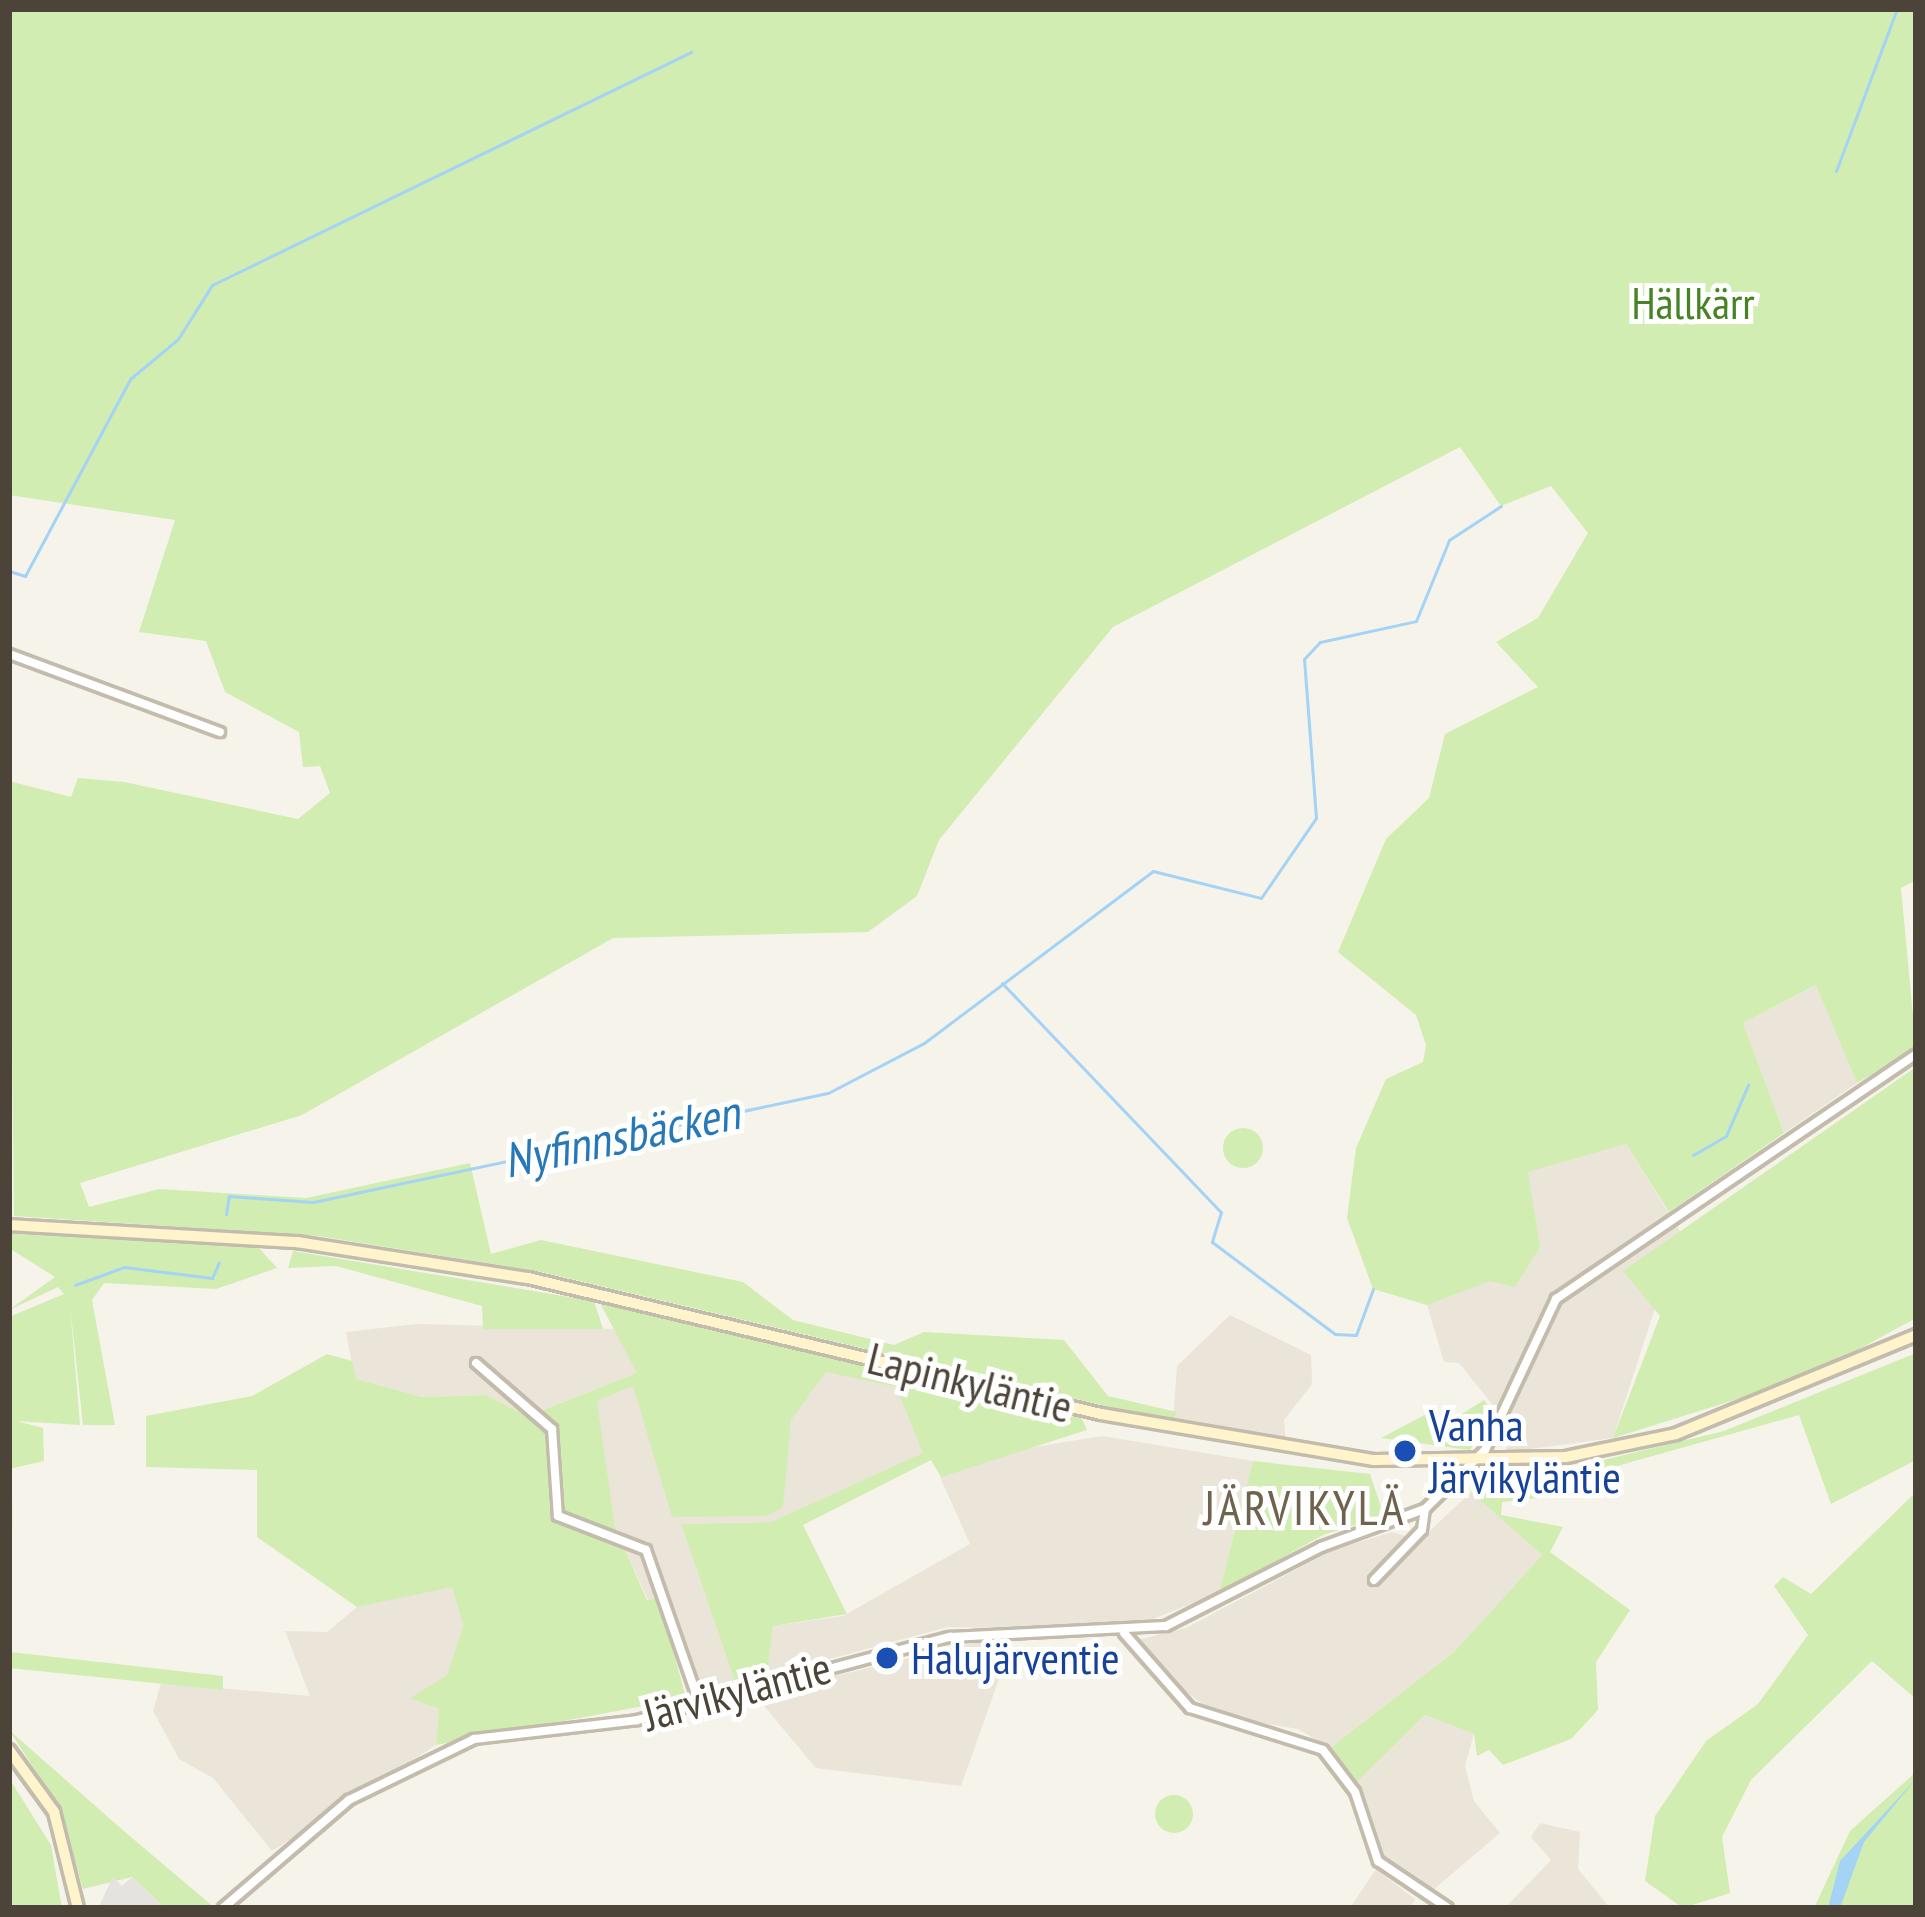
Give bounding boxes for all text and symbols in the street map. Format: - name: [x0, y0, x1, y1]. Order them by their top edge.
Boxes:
- park label: Hällkärr: [1631, 276, 1755, 330]
- water label: Nyfinnsbäcken: [498, 1083, 744, 1189]
- street label: Lapinkyläntie: [862, 1331, 1078, 1433]
- place label: Vanha Järvikyläntie: [1429, 1398, 1621, 1504]
- marker: Vanha Järvikyläntie: [1392, 1438, 1418, 1464]
- district label: JÄRVIKYLÄ: [1203, 1479, 1407, 1537]
- place label: Halujärventie: [911, 1631, 1120, 1685]
- street label: Järvikyläntie: [637, 1640, 837, 1742]
- marker: Halujärventie: [874, 1645, 900, 1671]

